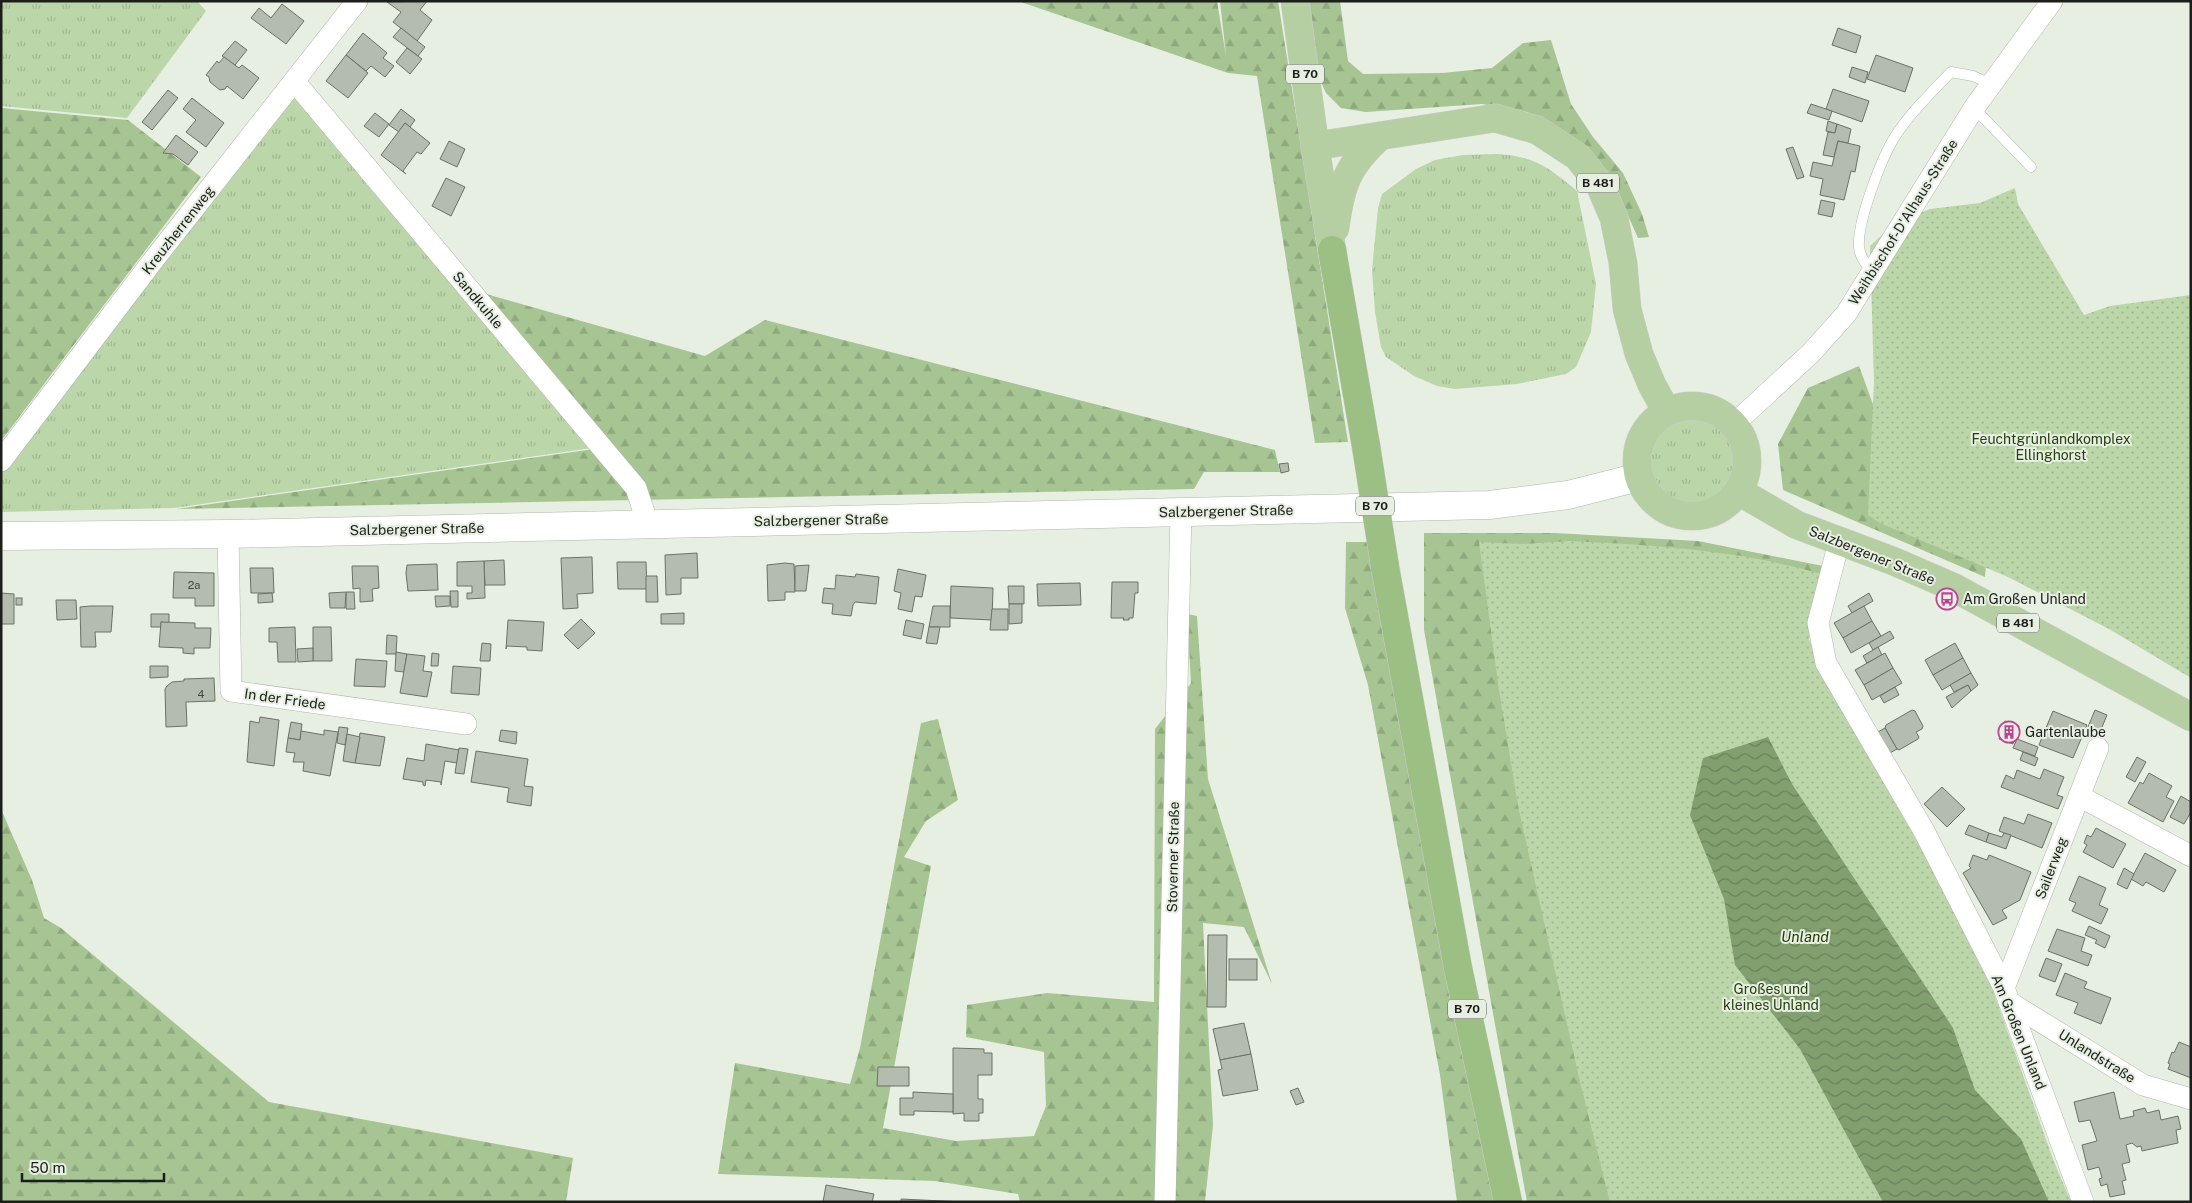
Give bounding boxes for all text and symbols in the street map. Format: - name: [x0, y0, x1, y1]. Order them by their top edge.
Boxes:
- road number: B 70: [1286, 64, 1324, 84]
- street label: Weihbischof-D'Alhaus-Straße: [1845, 136, 1961, 308]
- road number: B 481: [1577, 174, 1619, 192]
- street label: Kreuzherrenweg: [139, 182, 218, 277]
- street label: Sandkuhle: [450, 268, 506, 332]
- park label: Feuchtgrünlandkomplex Ellinghorst: [1971, 431, 2131, 463]
- road number: B 70: [1356, 496, 1394, 516]
- street label: Salzbergener Straße: [1159, 502, 1294, 520]
- street label: Salzbergener Straße: [754, 511, 889, 529]
- street label: Salzbergener Straße: [350, 520, 485, 538]
- street label: Salzbergener Straße: [1807, 522, 1937, 588]
- house number: 2a: [188, 579, 200, 591]
- bus stop icon: Am Großen Unland: [1935, 587, 1959, 611]
- place label: Am Großen Unland: [1963, 591, 2086, 607]
- road number: B 481: [1997, 614, 2039, 632]
- street label: In der Friede: [243, 685, 327, 713]
- house number: 4: [198, 688, 205, 700]
- building icon: Gartenlaube: [1997, 720, 2021, 744]
- place label: Gartenlaube: [2025, 724, 2106, 740]
- street label: Stoverner Straße: [1164, 801, 1182, 913]
- street label: Sailerweg: [2032, 834, 2070, 901]
- water label: Unland: [1781, 928, 1829, 945]
- street label: Am Großen Unland: [1989, 972, 2049, 1092]
- park label: Großes und kleines Unland: [1723, 981, 1819, 1013]
- road number: B 70: [1448, 1000, 1486, 1019]
- street label: Unlandstraße: [2056, 1026, 2139, 1086]
- scale bar: [22, 1150, 165, 1182]
- text: 50 m: [30, 1159, 65, 1176]

